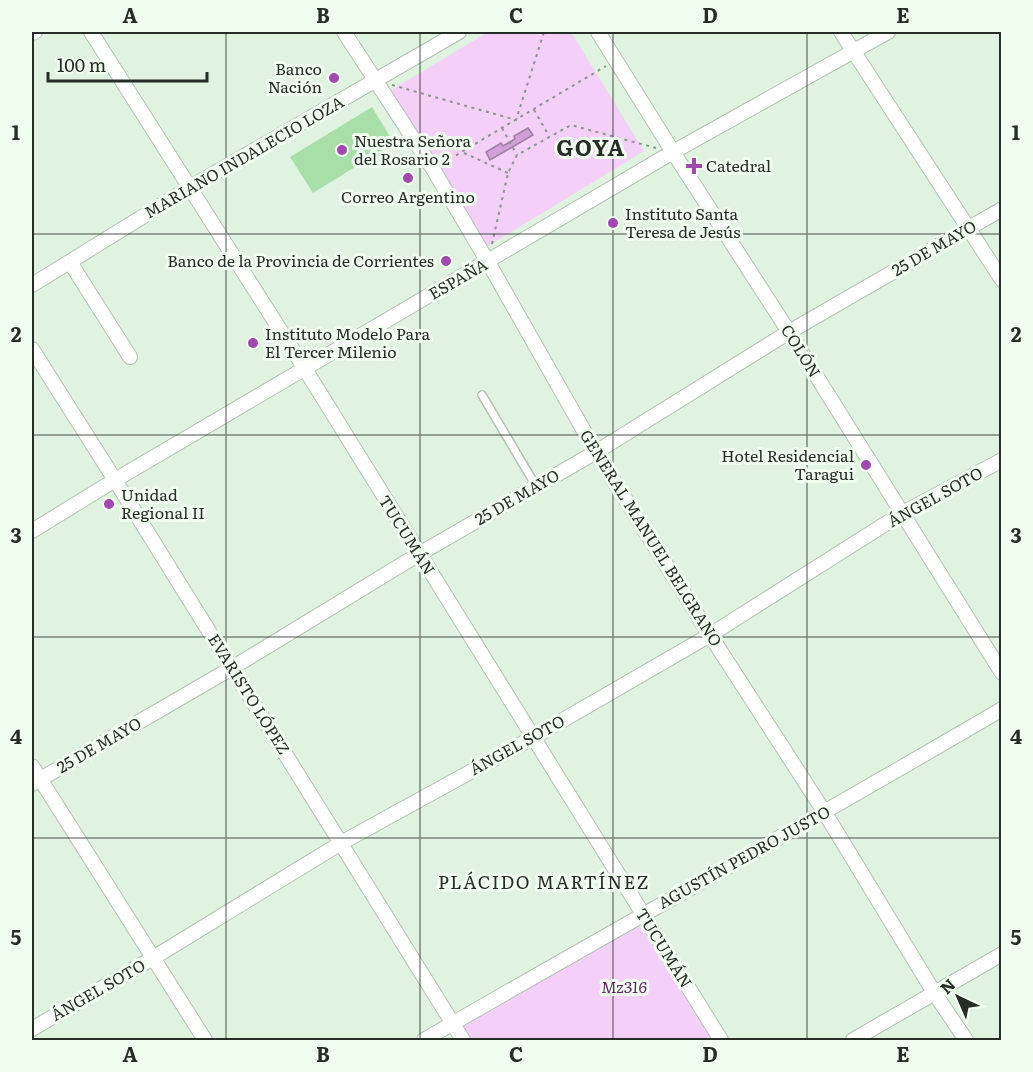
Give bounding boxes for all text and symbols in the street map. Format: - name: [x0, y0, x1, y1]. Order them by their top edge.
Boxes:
- text: A: [122, 0, 138, 29]
- text: B: [316, 0, 330, 29]
- text: C: [509, 0, 523, 29]
- text: D: [702, 0, 718, 29]
- text: E: [896, 0, 910, 29]
- scale bar: [48, 45, 207, 83]
- text: 100 m: [57, 51, 106, 78]
- place label: Banco Nación: [268, 56, 322, 98]
- marker: Banco Nación: [327, 71, 341, 85]
- street label: MARIANO INDALECIO LOZA: [139, 89, 348, 223]
- text: 1: [12, 116, 20, 146]
- text: 1: [1012, 116, 1020, 146]
- place label: Nuestra Señora del Rosario 2: [354, 128, 472, 170]
- district label: GOYA: [556, 130, 626, 163]
- marker: Nuestra Señora del Rosario 2: [335, 143, 349, 157]
- place label: Catedral: [706, 153, 771, 177]
- marker: Catedral: [687, 159, 701, 173]
- marker: Correo Argentino: [401, 171, 415, 185]
- place label: Correo Argentino: [341, 184, 475, 208]
- place label: Instituto Santa Teresa de Jesús: [625, 201, 740, 243]
- street label: 25 DE MAYO: [887, 213, 980, 281]
- marker: Instituto Santa Teresa de Jesús: [606, 216, 620, 230]
- place label: Banco de la Provincia de Corrientes: [167, 248, 434, 272]
- street label: ESPAÑA: [424, 251, 492, 305]
- marker: Banco de la Provincia de Corrientes: [439, 254, 453, 268]
- text: 2: [11, 318, 22, 348]
- text: 2: [1011, 318, 1022, 348]
- street label: COLÓN: [776, 319, 828, 382]
- place label: Instituto Modelo Para El Tercer Milenio: [265, 321, 431, 363]
- marker: Instituto Modelo Para El Tercer Milenio: [246, 336, 260, 350]
- street label: GENERAL MANUEL BELGRANO: [575, 424, 729, 651]
- place label: Hotel Residencial Taragui: [721, 443, 854, 485]
- marker: Hotel Residencial Taragui: [859, 458, 873, 472]
- street label: ÁNGEL SOTO: [883, 460, 987, 532]
- street label: 25 DE MAYO: [470, 462, 563, 530]
- place label: Unidad Regional II: [121, 482, 205, 524]
- street label: TUCUMÁN: [374, 490, 442, 579]
- marker: Unidad Regional II: [102, 497, 116, 511]
- text: 3: [10, 519, 22, 549]
- text: 3: [1010, 519, 1022, 549]
- street label: EVARISTO LÓPEZ: [203, 628, 297, 759]
- street label: ÁNGEL SOTO: [465, 708, 569, 780]
- street label: 25 DE MAYO: [52, 710, 145, 778]
- text: 4: [10, 720, 22, 750]
- text: 4: [1010, 720, 1022, 750]
- street label: AGUSTÍN PEDRO JUSTO: [653, 799, 834, 914]
- district label: PLÁCIDO MARTÍNEZ: [438, 868, 650, 895]
- street label: TUCUMÁN: [631, 903, 699, 992]
- text: 5: [11, 921, 22, 951]
- text: 5: [1011, 921, 1022, 951]
- street label: ÁNGEL SOTO: [46, 952, 149, 1026]
- north arrow: [928, 967, 988, 1027]
- text: N: [934, 972, 960, 999]
- park label: Mz316: [601, 974, 647, 998]
- text: A: [122, 1038, 138, 1068]
- text: B: [316, 1038, 330, 1068]
- text: C: [509, 1038, 523, 1068]
- text: D: [702, 1038, 718, 1068]
- text: E: [896, 1038, 910, 1068]

